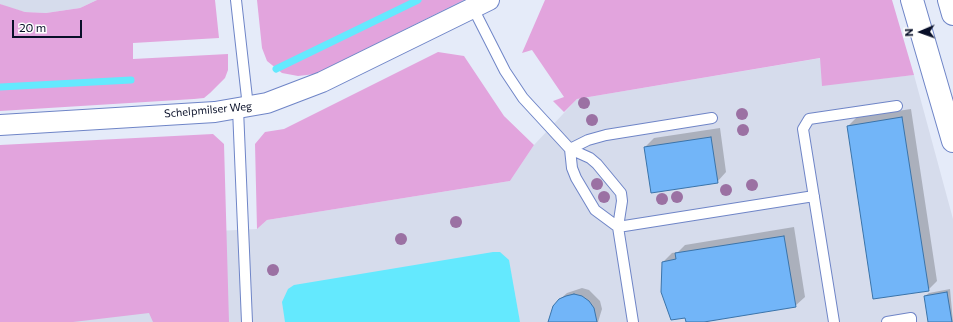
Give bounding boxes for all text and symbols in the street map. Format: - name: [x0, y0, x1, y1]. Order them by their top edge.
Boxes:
- scale bar: [14, 12, 84, 38]
- north arrow: [901, 12, 941, 52]
- text: 20 m: [19, 20, 46, 34]
- text: N: [902, 28, 915, 37]
- street label: Schelpmilser Weg: [164, 100, 252, 120]

